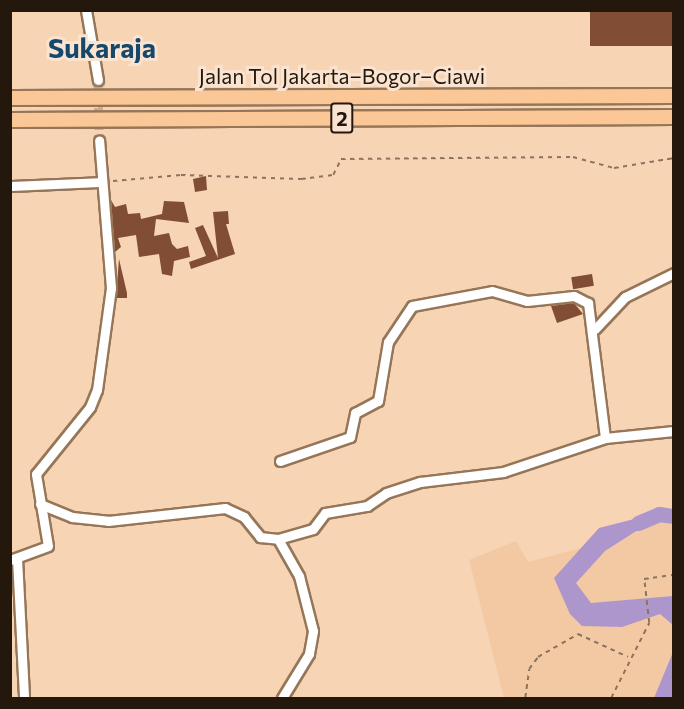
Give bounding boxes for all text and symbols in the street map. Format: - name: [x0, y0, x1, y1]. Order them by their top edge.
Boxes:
- district label: Sukaraja: [48, 32, 156, 64]
- street label: Jalan Tol Jakarta–Bogor–Ciawi: [199, 63, 485, 89]
- road number: 2: [330, 101, 354, 135]

